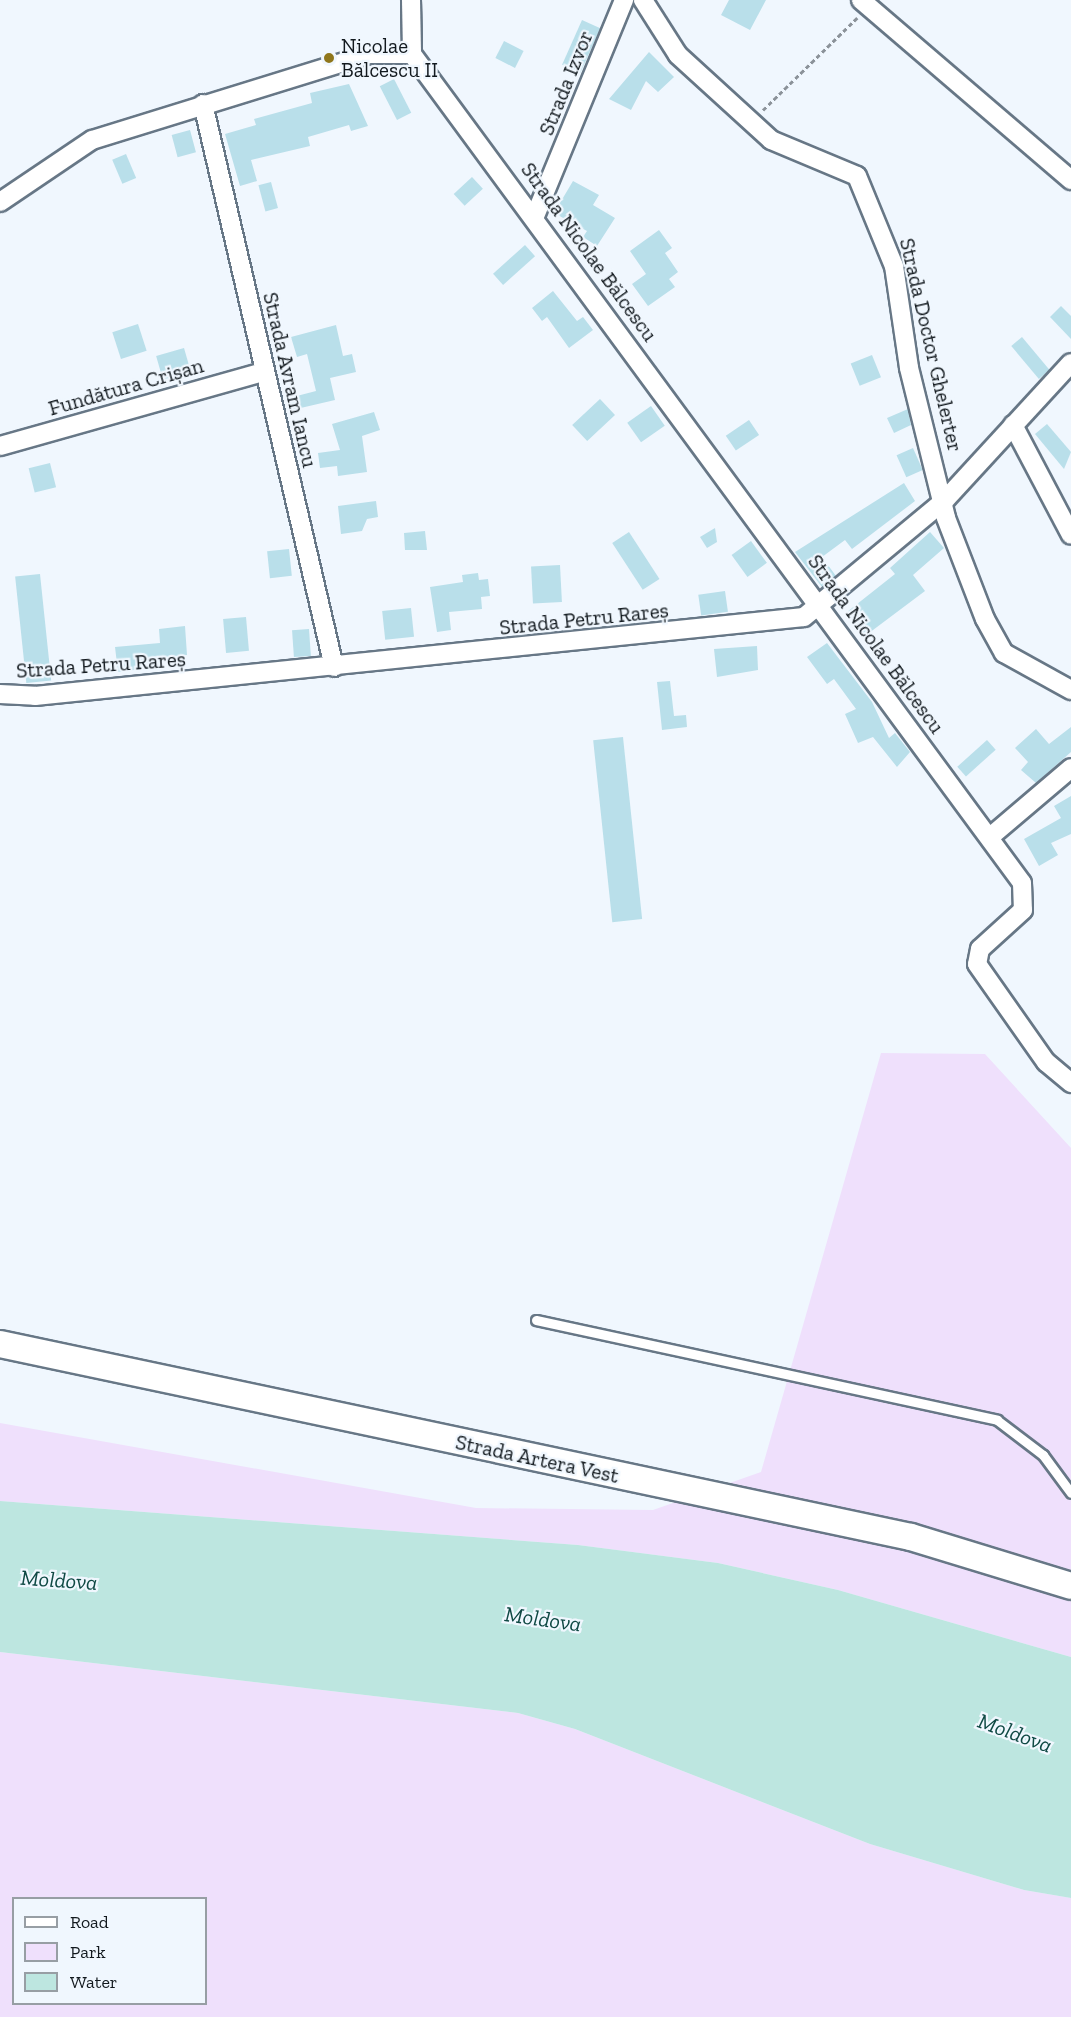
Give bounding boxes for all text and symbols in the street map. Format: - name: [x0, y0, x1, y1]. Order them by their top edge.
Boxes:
- street label: Strada Izvor: [534, 27, 598, 139]
- place label: Nicolae Bălcescu II: [341, 33, 438, 83]
- marker: Nicolae Bălcescu II: [322, 51, 336, 65]
- street label: Strada Nicolae Bălcescu: [516, 158, 662, 346]
- street label: Strada Doctor Ghelerter: [894, 236, 968, 454]
- street label: Strada Avram Iancu: [258, 290, 322, 470]
- street label: Fundătura Crișan: [46, 353, 206, 421]
- street label: Strada Nicolae Bălcescu: [803, 550, 949, 738]
- street label: Strada Petru Rareș: [498, 598, 670, 640]
- street label: Strada Petru Rareș: [15, 647, 187, 683]
- street label: Strada Artera Vest: [453, 1429, 621, 1489]
- water label: Moldova: [20, 1564, 98, 1596]
- water label: Moldova: [503, 1601, 583, 1637]
- water label: Moldova: [974, 1707, 1056, 1759]
- legend: [12, 1897, 207, 2005]
- text: Road: [70, 1911, 109, 1933]
- text: Park: [70, 1941, 106, 1963]
- text: Water: [70, 1971, 117, 1993]

